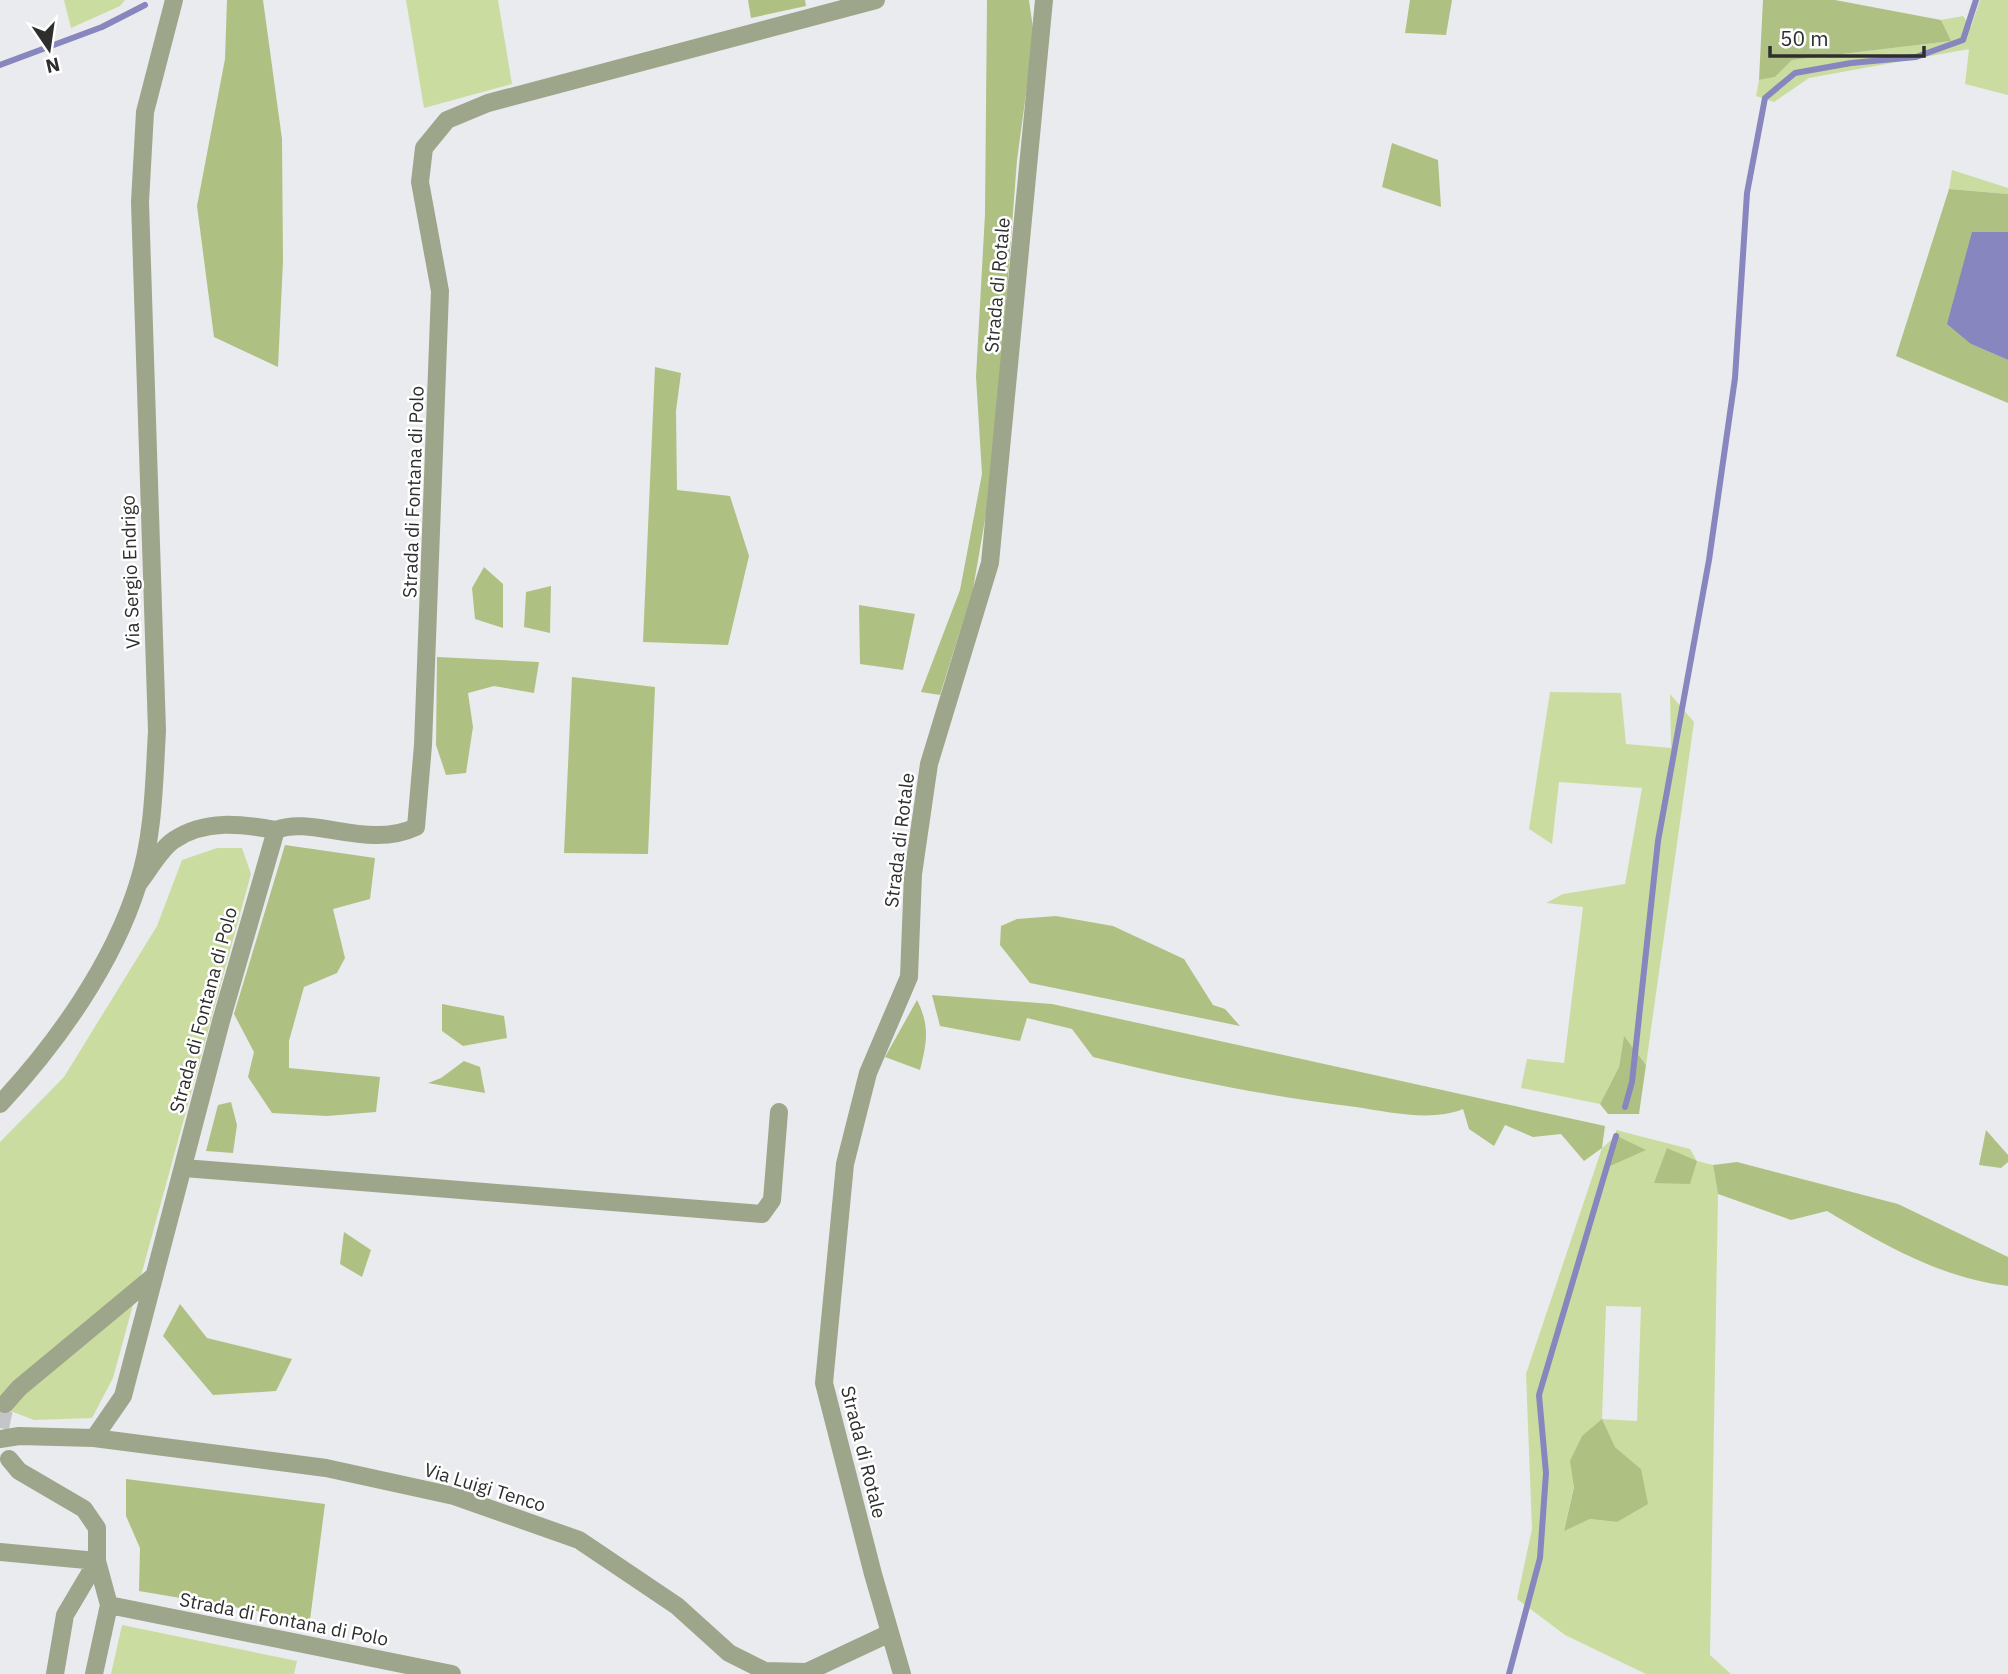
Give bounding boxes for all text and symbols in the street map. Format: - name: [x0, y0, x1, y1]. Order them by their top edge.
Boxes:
- north arrow: [14, 14, 84, 84]
- scale bar: [1770, 14, 1924, 58]
- text: 50 m: [1780, 24, 1829, 52]
- text: N: [43, 52, 62, 79]
- street label: Strada di Rotale: [979, 216, 1015, 354]
- street label: Strada di Fontana di Polo: [397, 385, 429, 599]
- street label: Via Sergio Endrigo: [115, 495, 145, 649]
- street label: Strada di Rotale: [879, 771, 919, 909]
- street label: Strada di Fontana di Polo: [164, 904, 242, 1116]
- street label: Strada di Rotale: [836, 1383, 892, 1521]
- street label: Via Luigi Tenco: [421, 1457, 549, 1517]
- street label: Strada di Fontana di Polo: [178, 1587, 390, 1651]

